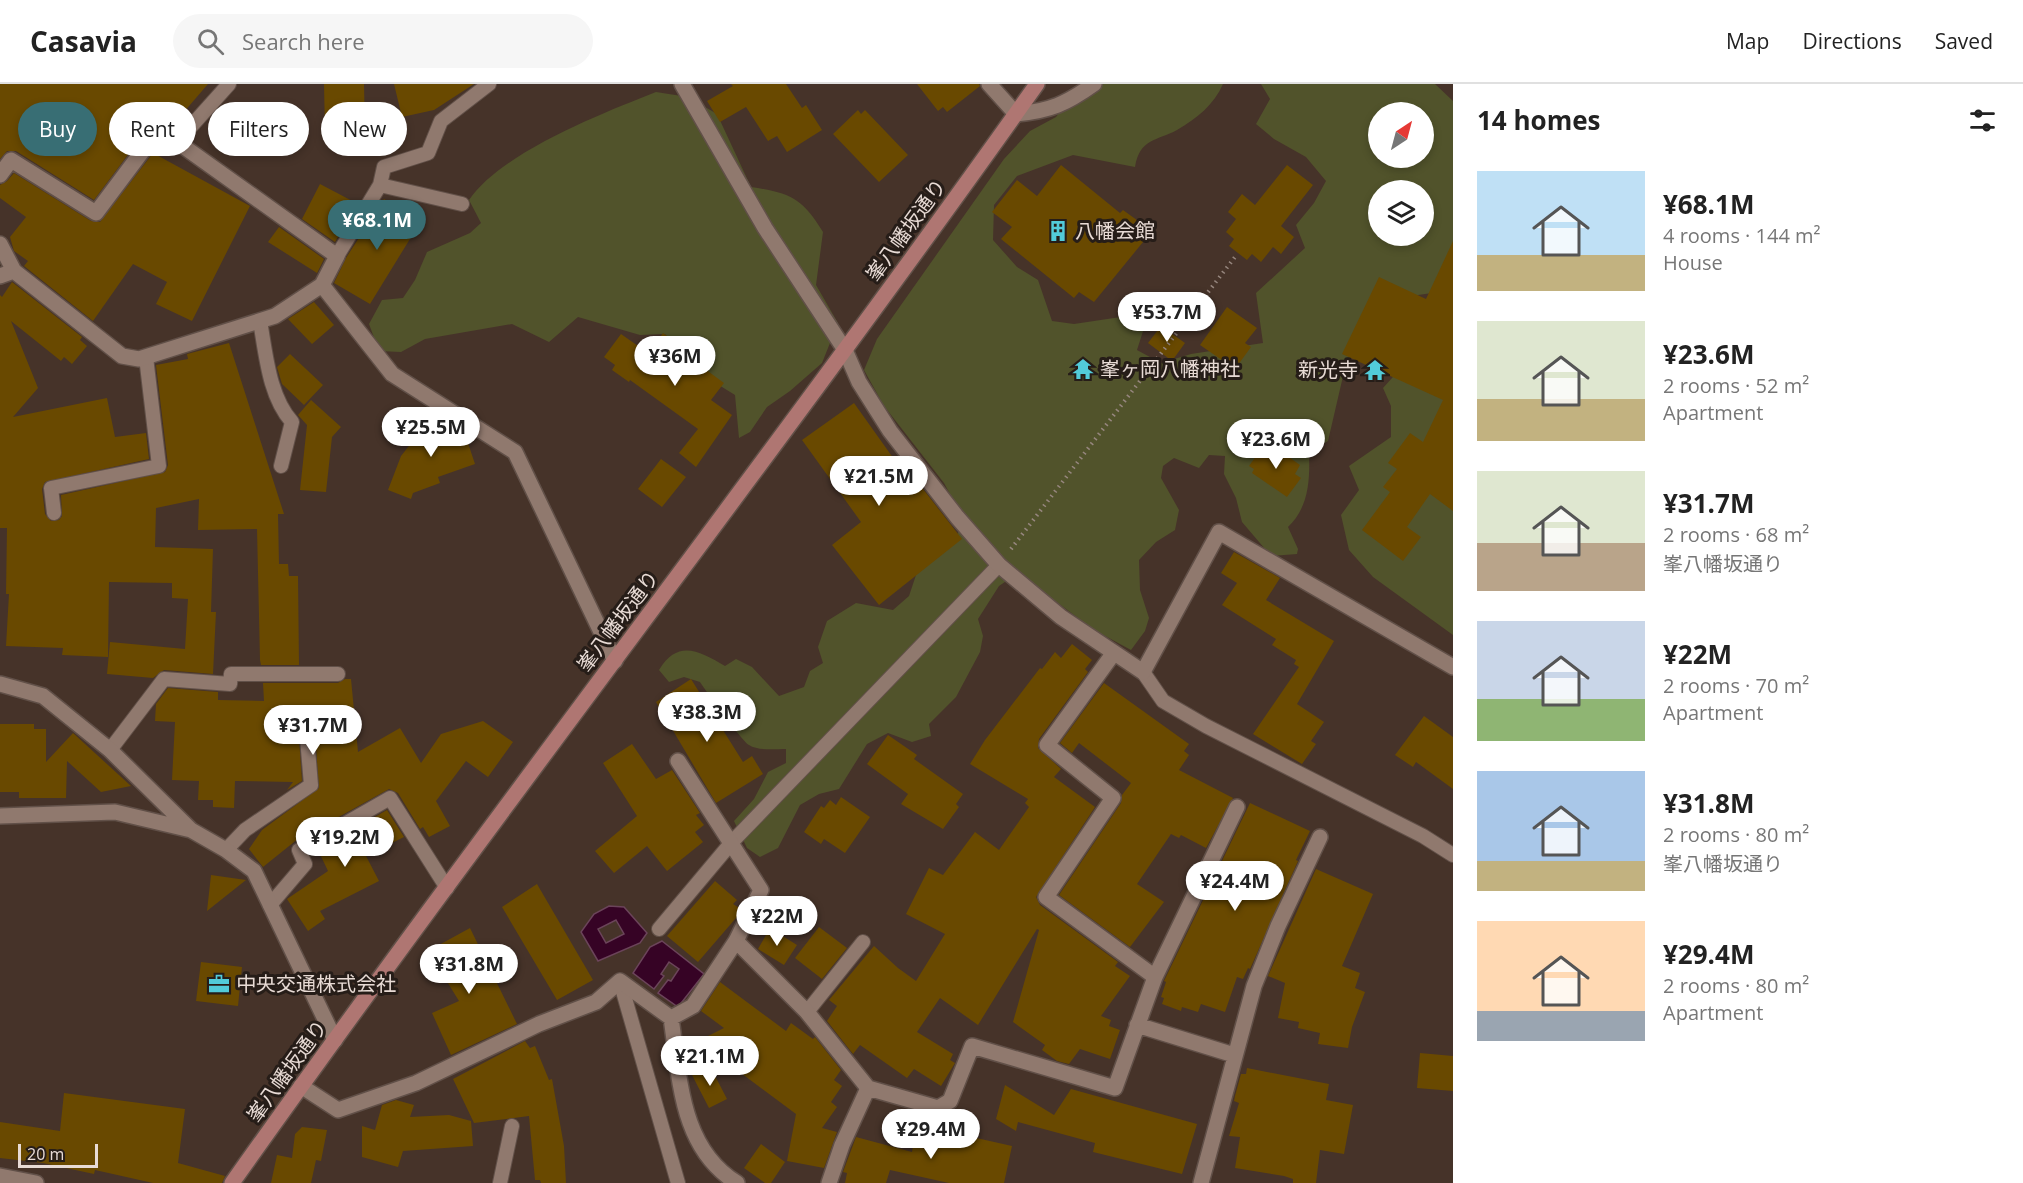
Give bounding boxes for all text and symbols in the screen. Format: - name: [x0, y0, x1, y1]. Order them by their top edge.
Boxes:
- search box: [173, 14, 593, 68]
- text: Casavia: [30, 22, 137, 60]
- icon: search: [194, 25, 227, 58]
- text: Search here: [242, 26, 365, 56]
- text: Map: [1726, 27, 1769, 55]
- text: Directions: [1802, 27, 1902, 55]
- text: Saved: [1935, 27, 1993, 55]
- chip: Buy: [18, 102, 97, 156]
- chip: Rent: [109, 102, 196, 156]
- chip: Filters: [208, 102, 309, 156]
- chip: New: [321, 102, 407, 156]
- north arrow: [1368, 102, 1434, 168]
- map controls: [1368, 102, 1434, 246]
- text: 14 homes: [1477, 102, 1601, 138]
- icon: filters: [1966, 104, 1999, 137]
- street label: 峯八幡坂通り: [859, 173, 952, 286]
- button: layers: [1368, 180, 1434, 246]
- text: ¥68.1M: [1663, 186, 1754, 222]
- icon: home: [1525, 195, 1597, 267]
- pin: ¥68.1M: [328, 200, 426, 251]
- text: ¥68.1M: [342, 206, 412, 233]
- place label: 八幡会館: [1075, 217, 1155, 244]
- building icon: 八幡会館: [1046, 219, 1070, 243]
- text: 4 rooms · 144 m²: [1663, 222, 1821, 249]
- text: House: [1663, 249, 1723, 276]
- pin: ¥53.7M: [1118, 292, 1216, 343]
- text: ¥53.7M: [1132, 298, 1202, 325]
- pin: ¥36M: [639, 336, 711, 387]
- text: ¥23.6M: [1663, 336, 1754, 372]
- text: ¥36M: [648, 342, 702, 369]
- icon: home: [1525, 345, 1597, 417]
- place label: 峯ヶ岡八幡神社: [1100, 355, 1240, 382]
- place label: 新光寺: [1298, 356, 1358, 383]
- temple icon: 峯ヶ岡八幡神社: [1071, 357, 1095, 381]
- temple icon: 新光寺: [1363, 358, 1387, 382]
- text: 2 rooms · 52 m²: [1663, 372, 1809, 399]
- text: Apartment: [1663, 399, 1763, 426]
- pin: ¥25.5M: [382, 407, 480, 458]
- text: ¥25.5M: [396, 413, 466, 440]
- pin: ¥23.6M: [1227, 419, 1325, 470]
- text: ¥23.6M: [1241, 425, 1311, 452]
- pin: ¥21.5M: [830, 456, 928, 507]
- text: ¥21.5M: [844, 462, 914, 489]
- text: ¥31.7M: [1663, 485, 1754, 521]
- icon: home: [1525, 495, 1597, 567]
- text: 2 rooms · 68 m²: [1663, 521, 1809, 548]
- text: 峯八幡坂通り: [1663, 550, 1783, 577]
- street label: 峯八幡坂通り: [571, 565, 664, 677]
- text: ¥22M: [1663, 636, 1732, 672]
- icon: home: [1525, 645, 1597, 717]
- text: 2 rooms · 70 m²: [1663, 672, 1809, 699]
- pin: ¥38.3M: [658, 692, 756, 743]
- text: ¥38.3M: [672, 698, 742, 725]
- text: Apartment: [1663, 699, 1763, 726]
- pin: ¥31.7M: [264, 705, 362, 756]
- text: ¥31.7M: [278, 711, 348, 738]
- text: ¥31.8M: [1663, 785, 1754, 821]
- icon: home: [1525, 795, 1597, 867]
- pin: ¥19.2M: [296, 817, 394, 868]
- text: 2 rooms · 80 m²: [1663, 821, 1809, 848]
- text: ¥19.2M: [310, 823, 380, 850]
- text: 峯八幡坂通り: [1663, 850, 1783, 877]
- pin: ¥24.4M: [1186, 861, 1284, 912]
- text: ¥24.4M: [1200, 867, 1270, 894]
- pin: ¥22M: [741, 896, 813, 947]
- text: ¥22M: [750, 902, 804, 929]
- text: ¥29.4M: [1663, 936, 1754, 972]
- pin: ¥31.8M: [420, 944, 518, 995]
- icon: home: [1525, 945, 1597, 1017]
- text: ¥31.8M: [434, 950, 504, 977]
- place label: 中央交通株式会社: [236, 970, 396, 997]
- office icon: 中央交通株式会社: [207, 972, 231, 996]
- text: 2 rooms · 80 m²: [1663, 972, 1809, 999]
- text: Apartment: [1663, 999, 1763, 1026]
- street label: 峯八幡坂通り: [240, 1014, 333, 1127]
- pin: ¥21.1M: [661, 1036, 759, 1087]
- text: ¥21.1M: [675, 1042, 745, 1069]
- pin: ¥29.4M: [882, 1109, 980, 1160]
- text: ¥29.4M: [896, 1115, 966, 1142]
- scale bar: [18, 1141, 98, 1168]
- text: 20 m: [27, 1143, 64, 1165]

